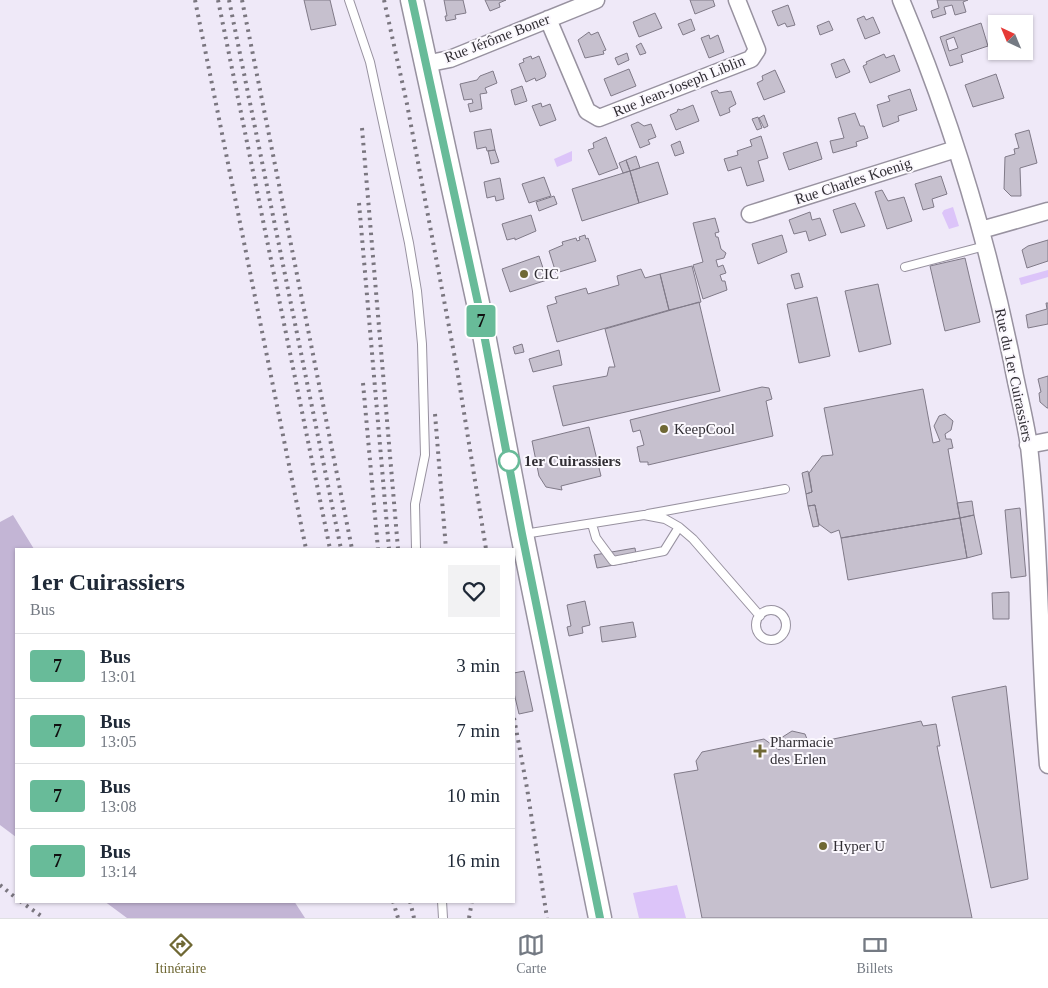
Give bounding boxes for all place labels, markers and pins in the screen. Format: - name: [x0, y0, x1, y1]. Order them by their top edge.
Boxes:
- place label: CIC: [534, 266, 559, 282]
- marker: CIC: [518, 268, 530, 280]
- place label: KeepCool: [674, 421, 735, 437]
- marker: KeepCool: [658, 423, 670, 435]
- marker: 1er Cuirassiers: [498, 450, 520, 472]
- place label: 1er Cuirassiers: [524, 453, 621, 469]
- place label: Pharmacie des Erlen: [770, 734, 834, 767]
- marker: Pharmacie des Erlen: [754, 745, 766, 757]
- place label: Hyper U: [833, 838, 885, 854]
- marker: Hyper U: [817, 840, 829, 852]

